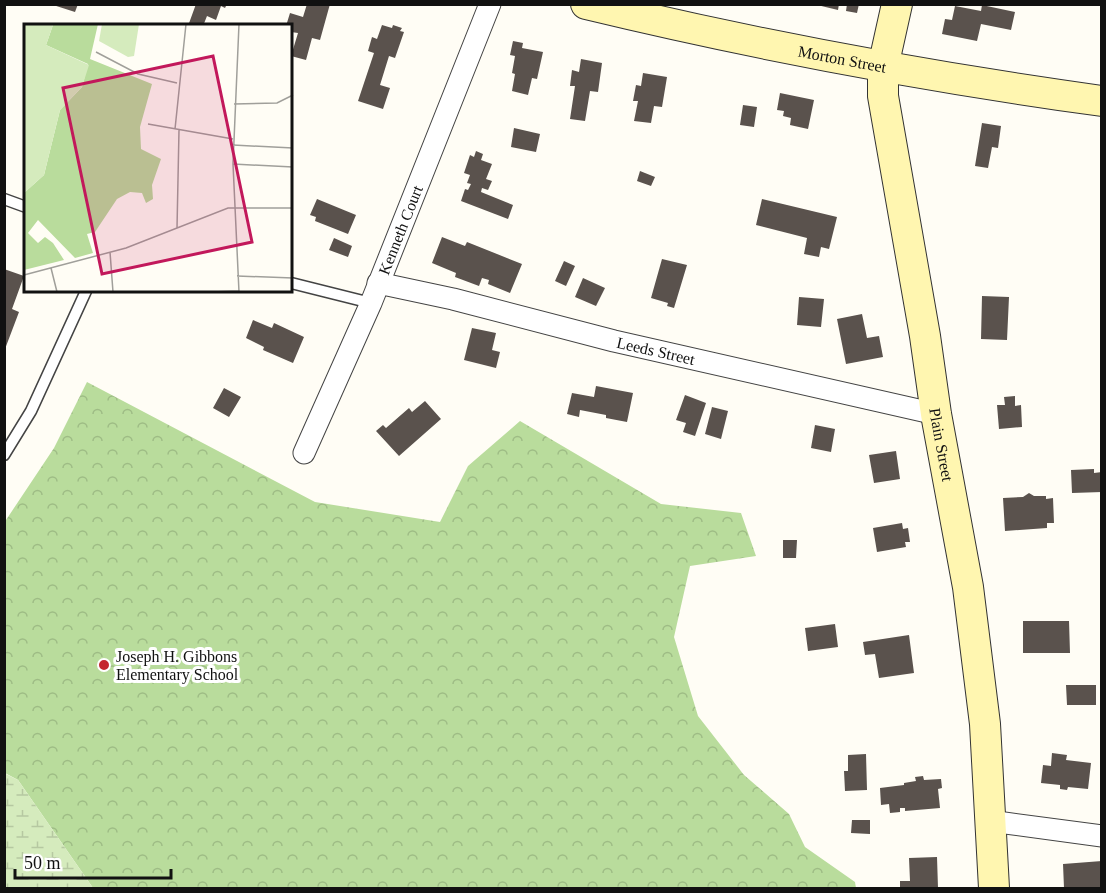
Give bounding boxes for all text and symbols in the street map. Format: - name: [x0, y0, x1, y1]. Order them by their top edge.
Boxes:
- inset map: [24, 24, 292, 292]
- street label: Morton Street: [797, 42, 888, 75]
- street label: Kenneth Court: [375, 182, 426, 277]
- street label: Leeds Street: [615, 333, 697, 368]
- street label: Plain Street: [927, 407, 957, 483]
- place label: Joseph H. Gibbons Elementary School: [116, 648, 239, 684]
- marker: Joseph H. Gibbons Elementary School: [97, 658, 111, 672]
- scale bar: [15, 842, 171, 880]
- text: 50 m: [24, 853, 61, 873]

